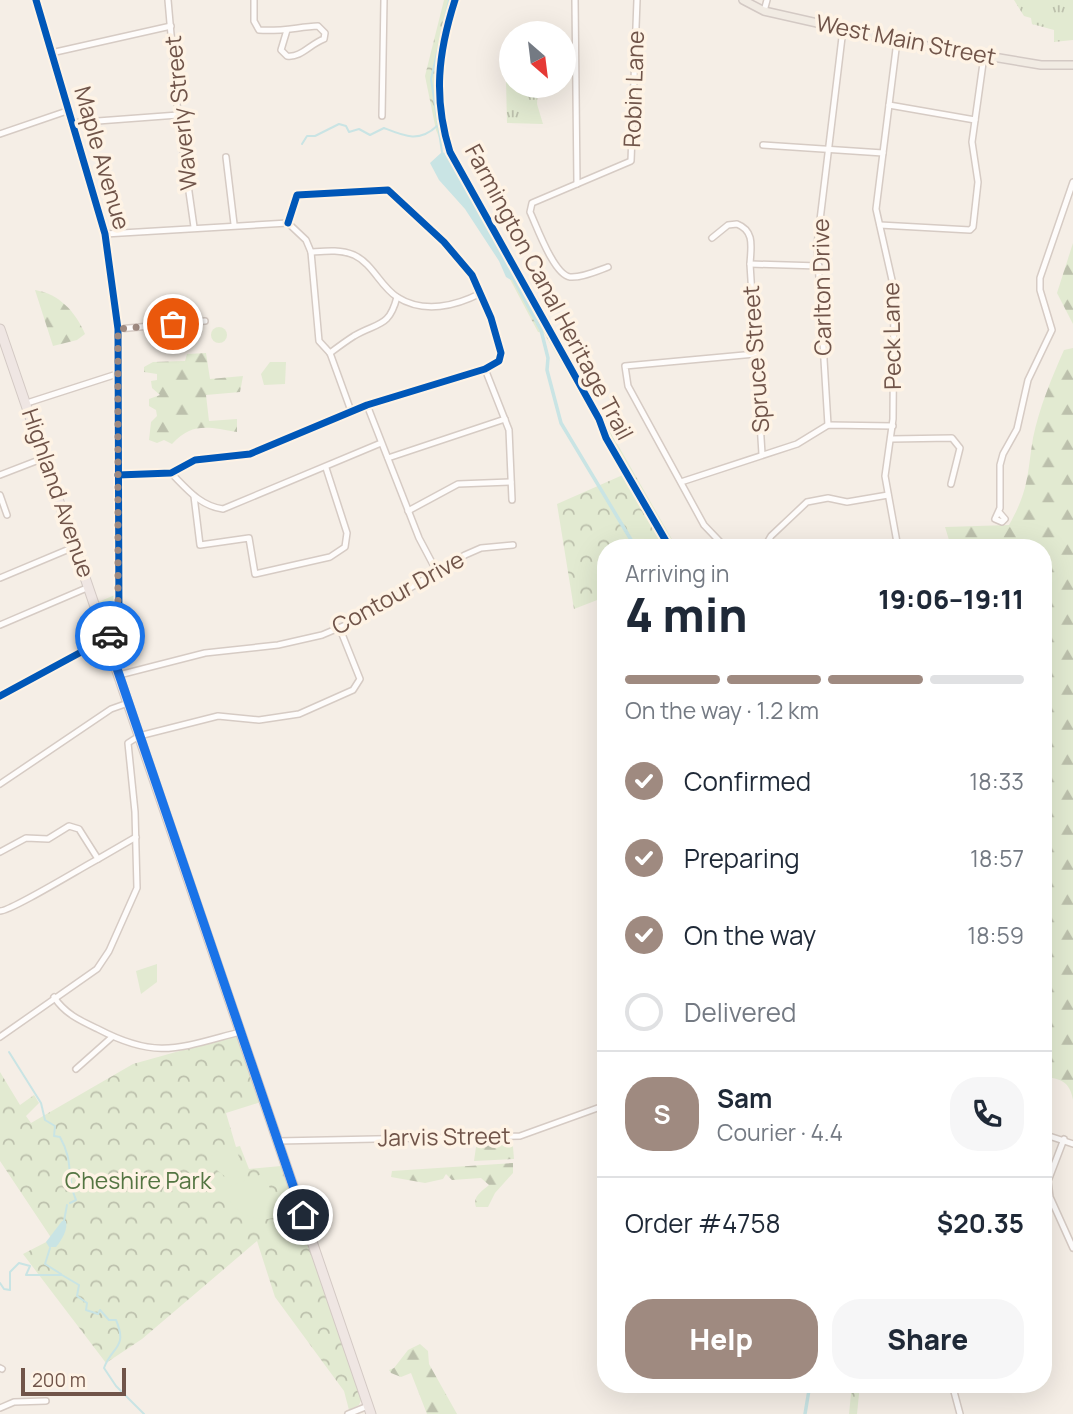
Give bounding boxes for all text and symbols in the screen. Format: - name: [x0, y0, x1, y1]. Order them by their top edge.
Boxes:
- street label: West Main Street: [813, 6, 999, 72]
- north arrow: [499, 21, 576, 98]
- map controls: [499, 21, 576, 98]
- street label: Robin Lane: [615, 30, 651, 148]
- street label: Waverly Street: [156, 34, 204, 192]
- street label: Maple Avenue: [67, 82, 139, 233]
- street label: Farmington Canal Heritage Trail: [458, 138, 642, 445]
- street label: Carlton Drive: [804, 218, 838, 356]
- street label: Peck Lane: [874, 282, 908, 390]
- street label: Spruce Street: [734, 284, 776, 434]
- pin: [143, 294, 203, 354]
- icon: bag: [154, 305, 192, 343]
- street label: Highland Avenue: [15, 404, 103, 582]
- street label: Contour Drive: [326, 543, 469, 642]
- text: Arriving in: [625, 557, 730, 589]
- text: 19:06–19:11: [878, 581, 1024, 617]
- text: 4 min: [625, 583, 748, 646]
- courier: [75, 601, 145, 671]
- icon: car: [91, 617, 129, 655]
- text: On the way · 1.2 km: [625, 694, 819, 726]
- icon: check: [625, 762, 663, 800]
- text: Confirmed: [684, 763, 811, 799]
- text: 18:33: [969, 765, 1024, 797]
- icon: check: [625, 839, 663, 877]
- text: Preparing: [684, 840, 800, 876]
- text: 18:57: [970, 842, 1024, 874]
- icon: check: [625, 916, 663, 954]
- text: On the way: [684, 917, 816, 953]
- text: 18:59: [967, 919, 1024, 951]
- text: Delivered: [684, 994, 796, 1030]
- button: phone: [950, 1077, 1024, 1151]
- text: Sam: [717, 1080, 772, 1116]
- text: S: [653, 1096, 671, 1132]
- text: Courier · 4.4: [717, 1116, 843, 1148]
- street label: Jarvis Street: [377, 1119, 511, 1153]
- park label: Cheshire Park: [65, 1164, 212, 1196]
- pin: [273, 1185, 333, 1245]
- icon: home: [284, 1196, 322, 1234]
- text: Order #4758: [625, 1205, 781, 1241]
- text: $20.35: [937, 1205, 1024, 1241]
- button: Help: [625, 1299, 818, 1379]
- button: Share: [832, 1299, 1024, 1379]
- scale bar: [21, 1365, 126, 1397]
- text: 200 m: [32, 1367, 86, 1393]

